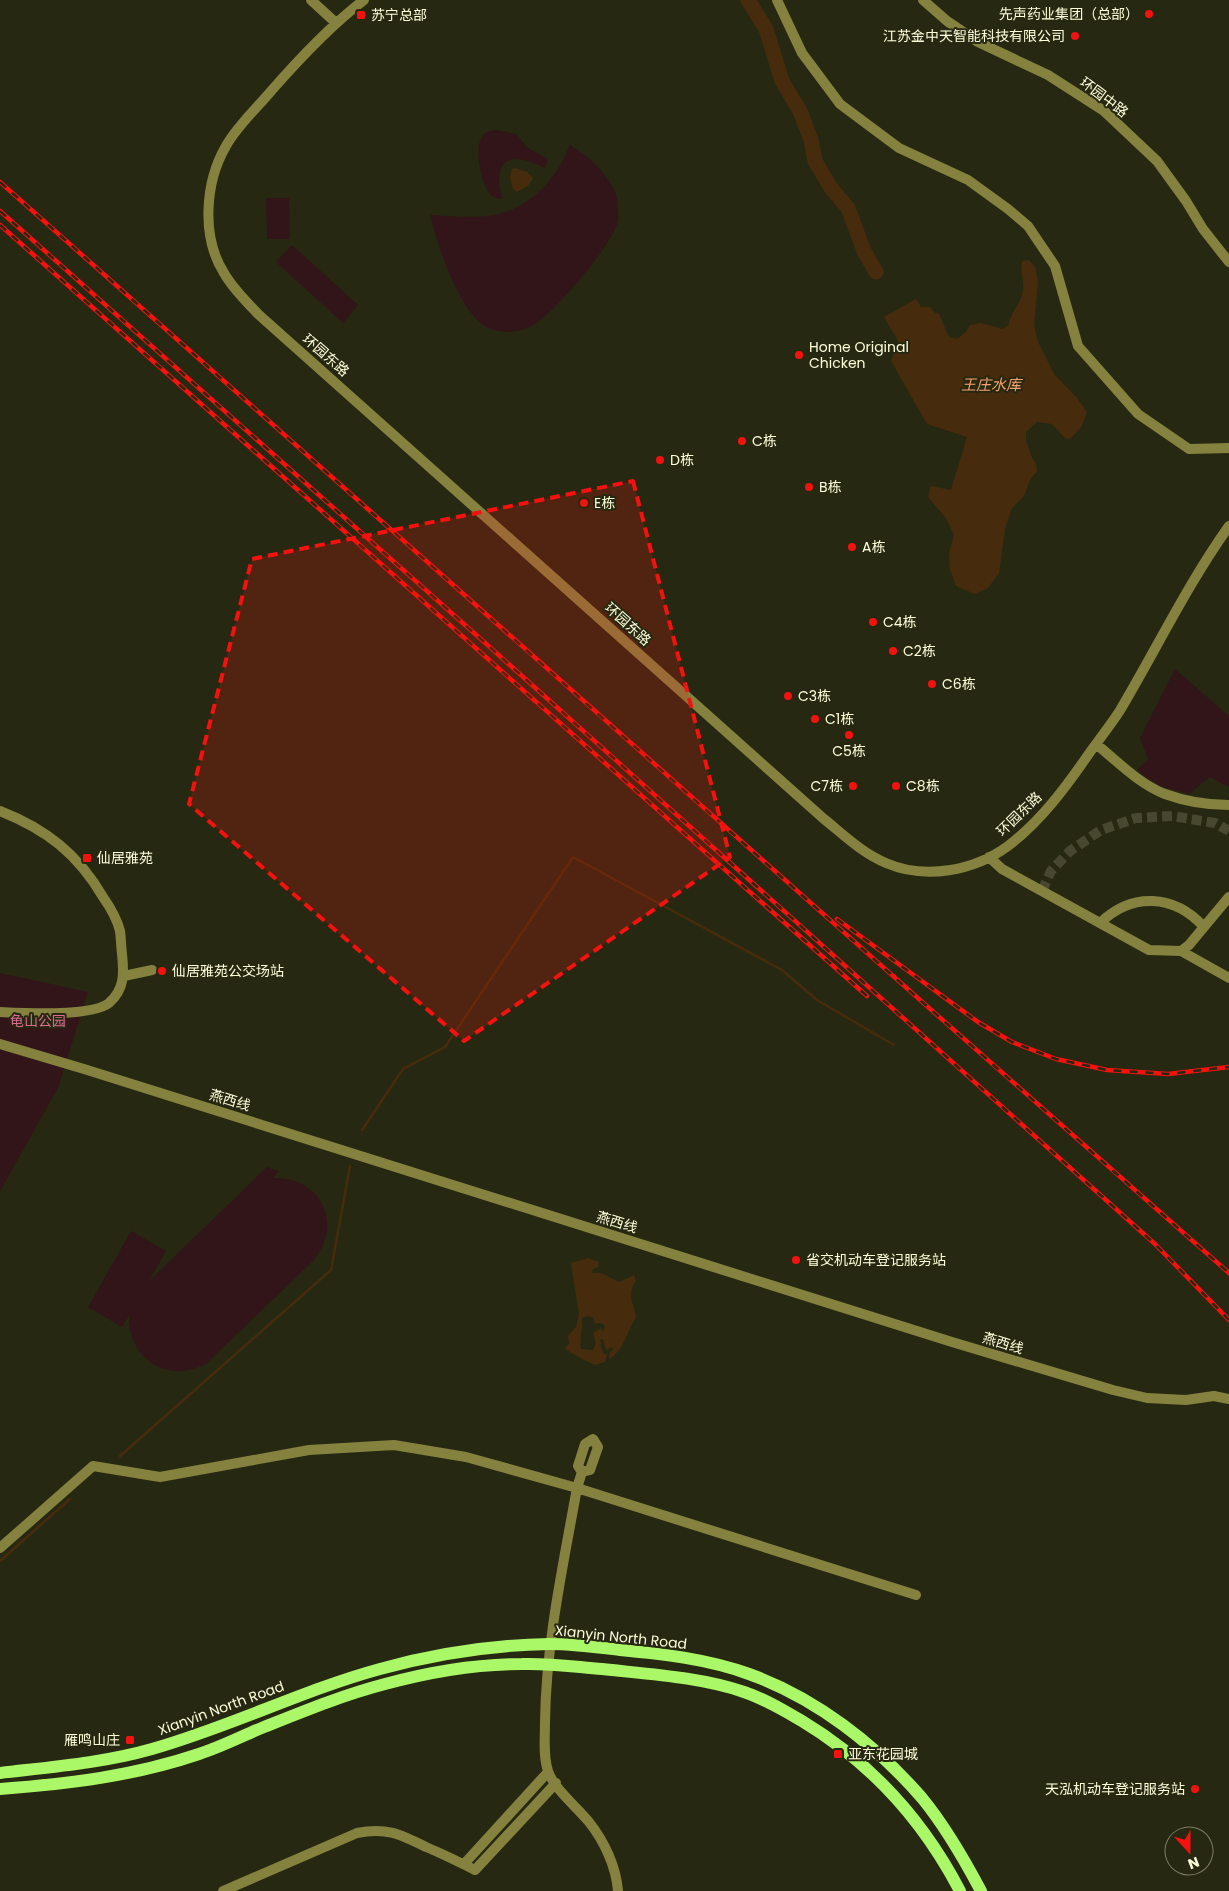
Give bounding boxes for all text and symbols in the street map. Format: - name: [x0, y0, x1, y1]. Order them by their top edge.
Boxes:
- place label: 先声药业集团（总部）: [999, 4, 1139, 24]
- place label: 苏宁总部: [371, 5, 427, 25]
- marker: 先声药业集团（总部）: [1143, 8, 1155, 20]
- marker: 苏宁总部: [355, 9, 367, 21]
- place label: 江苏金中天智能科技有限公司: [883, 26, 1065, 46]
- marker: 江苏金中天智能科技有限公司: [1069, 30, 1081, 42]
- street label: 环园中路: [1076, 72, 1132, 122]
- street label: 环园东路: [298, 329, 354, 381]
- place label: Home Original Chicken: [809, 337, 909, 373]
- marker: Home Original Chicken: [793, 349, 805, 361]
- water label: 王庄水库: [961, 374, 1024, 395]
- place label: C栋: [752, 431, 777, 451]
- marker: C栋: [736, 435, 748, 447]
- place label: D栋: [670, 450, 694, 470]
- marker: D栋: [654, 454, 666, 466]
- place label: B栋: [819, 477, 842, 497]
- marker: B栋: [803, 481, 815, 493]
- place label: E栋: [594, 493, 615, 513]
- marker: E栋: [578, 497, 590, 509]
- place label: A栋: [862, 537, 885, 557]
- marker: A栋: [846, 541, 858, 553]
- street label: 环园东路: [601, 598, 655, 650]
- place label: C4栋: [883, 612, 917, 632]
- marker: C4栋: [867, 616, 879, 628]
- place label: C2栋: [903, 641, 936, 661]
- marker: C2栋: [887, 645, 899, 657]
- place label: C6栋: [942, 674, 976, 694]
- marker: C6栋: [926, 678, 938, 690]
- place label: C3栋: [798, 686, 831, 706]
- marker: C3栋: [782, 690, 794, 702]
- place label: C1栋: [825, 709, 854, 729]
- marker: C1栋: [809, 713, 821, 725]
- marker: C5栋: [843, 729, 855, 741]
- place label: C5栋: [832, 741, 866, 761]
- place label: C7栋: [811, 776, 843, 796]
- place label: C8栋: [906, 776, 940, 796]
- marker: C7栋: [847, 780, 859, 792]
- marker: C8栋: [890, 780, 902, 792]
- street label: 环园东路: [992, 787, 1046, 841]
- place label: 仙居雅苑: [97, 848, 153, 868]
- marker: 仙居雅苑: [81, 852, 93, 864]
- place label: 仙居雅苑公交场站: [172, 961, 284, 981]
- marker: 仙居雅苑公交场站: [156, 965, 168, 977]
- park label: 龟山公园: [10, 1011, 66, 1031]
- street label: 燕西线: [207, 1084, 253, 1116]
- street label: 燕西线: [594, 1206, 640, 1238]
- place label: 省交机动车登记服务站: [806, 1250, 946, 1270]
- marker: 省交机动车登记服务站: [790, 1254, 802, 1266]
- street label: 燕西线: [980, 1327, 1026, 1359]
- street label: Xianyin North Road: [554, 1620, 688, 1654]
- street label: Xianyin North Road: [155, 1676, 287, 1740]
- place label: 雁鸣山庄: [64, 1730, 120, 1750]
- marker: 雁鸣山庄: [124, 1734, 136, 1746]
- place label: 亚东花园城: [848, 1744, 918, 1764]
- marker: 亚东花园城: [832, 1748, 844, 1760]
- place label: 天泓机动车登记服务站: [1045, 1779, 1185, 1799]
- marker: 天泓机动车登记服务站: [1189, 1783, 1201, 1795]
- north arrow: [1164, 1826, 1214, 1876]
- text: N: [1185, 1852, 1202, 1874]

